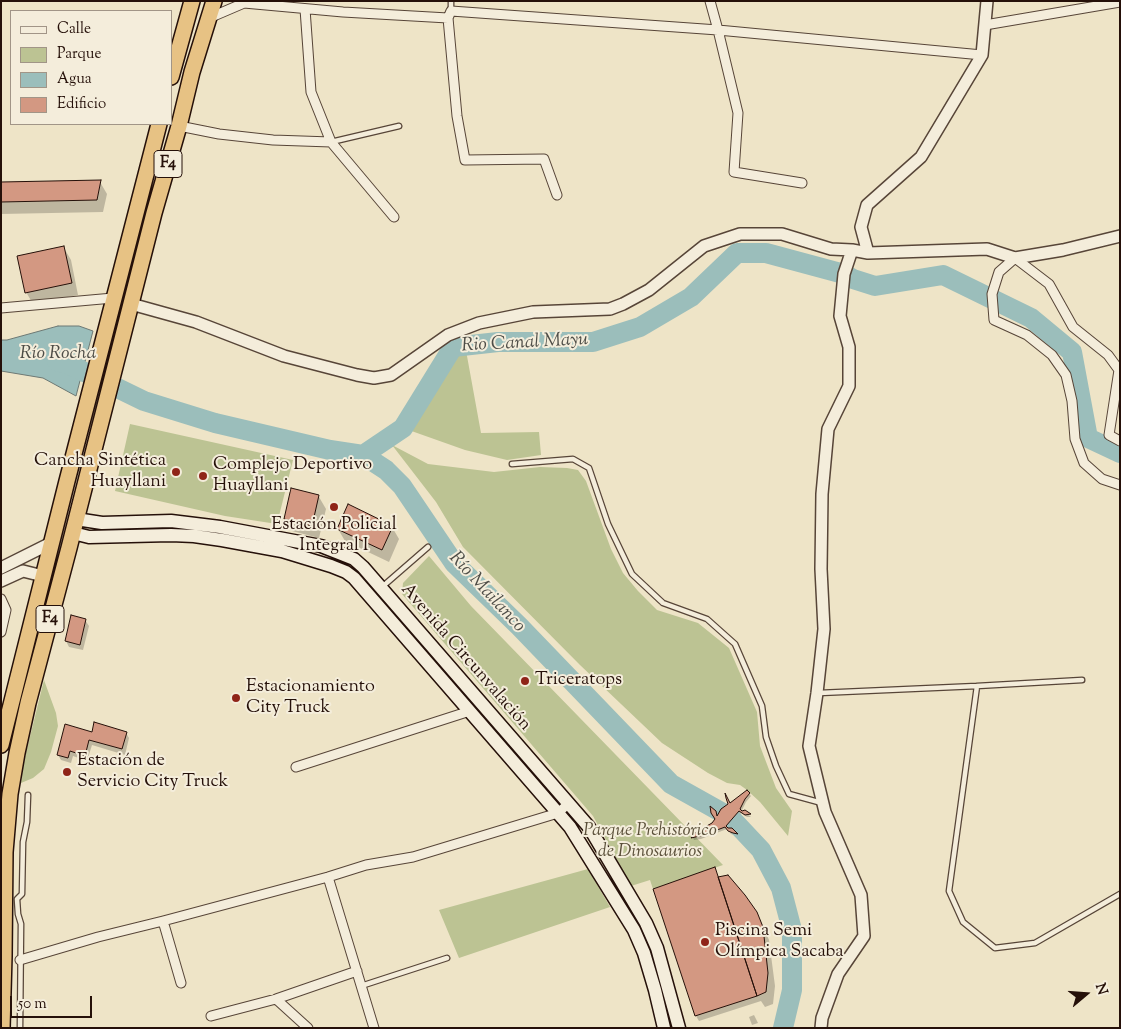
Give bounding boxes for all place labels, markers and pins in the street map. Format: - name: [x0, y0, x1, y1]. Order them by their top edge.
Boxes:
- place label: Cancha Sintética Huayllani: [34, 451, 166, 494]
- place label: Complejo Deportivo Huayllani: [213, 455, 372, 498]
- marker: Cancha Sintética Huayllani: [170, 466, 182, 478]
- marker: Complejo Deportivo Huayllani: [197, 470, 209, 482]
- marker: Estación Policial Integral I: [328, 501, 340, 513]
- place label: Estación Policial Integral I: [271, 515, 397, 558]
- place label: Triceratops: [535, 670, 622, 692]
- marker: Triceratops: [519, 675, 531, 687]
- place label: Estacionamiento City Truck: [246, 677, 375, 720]
- marker: Estacionamiento City Truck: [230, 692, 242, 704]
- place label: Estación de Servicio City Truck: [77, 751, 228, 794]
- marker: Estación de Servicio City Truck: [61, 766, 73, 778]
- place label: Piscina Semi Olímpica Sacaba: [715, 921, 844, 964]
- marker: Piscina Semi Olímpica Sacaba: [699, 936, 711, 948]

